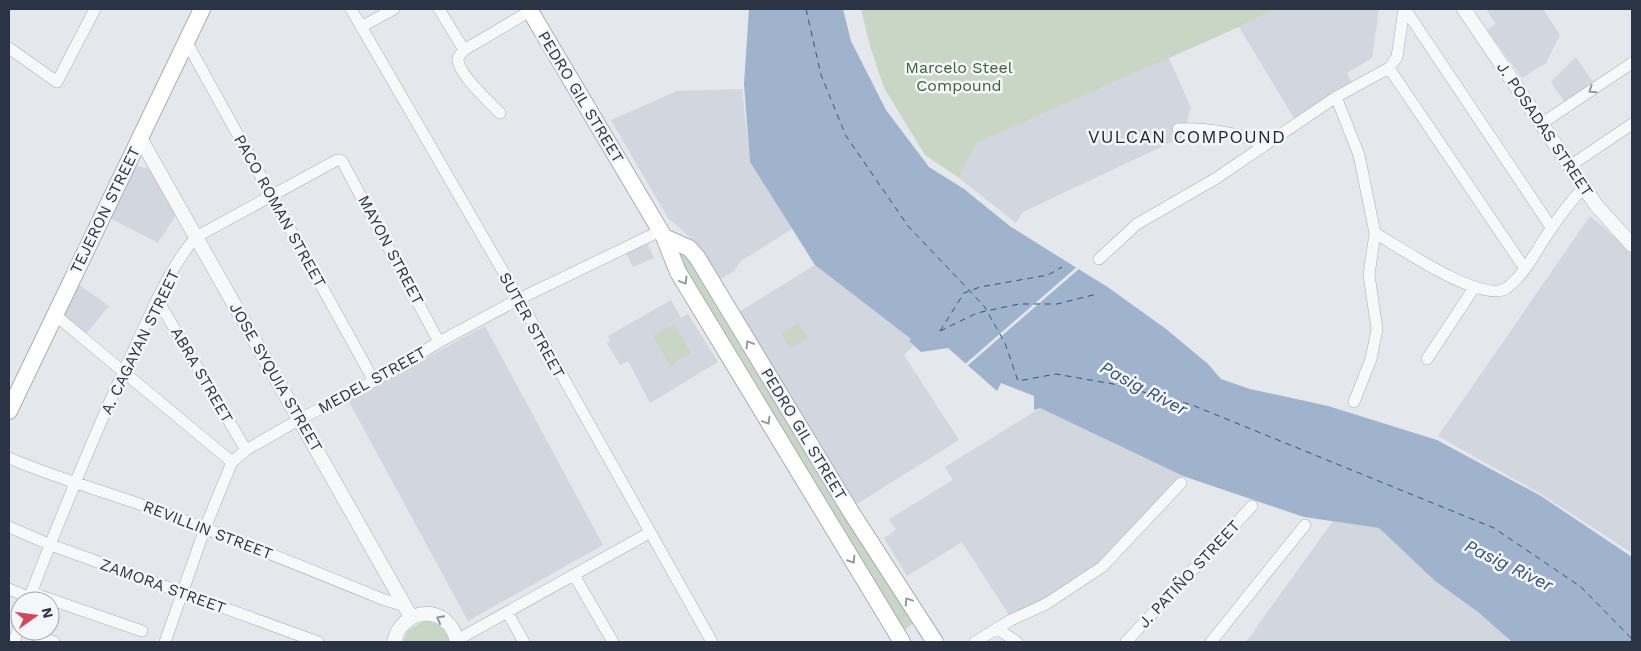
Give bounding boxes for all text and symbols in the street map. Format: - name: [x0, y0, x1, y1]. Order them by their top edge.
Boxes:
- street label: PEDRO GIL STREET: [534, 28, 628, 167]
- park label: Marcelo Steel Compound: [905, 58, 1013, 95]
- street label: J. POSADAS STREET: [1493, 58, 1597, 200]
- one-way arrow: [1588, 84, 1597, 93]
- district label: VULCAN COMPOUND: [1088, 126, 1286, 147]
- street label: PACO ROMAN STREET: [230, 131, 330, 291]
- street label: TEJERON STREET: [66, 143, 144, 277]
- street label: MAYON STREET: [354, 192, 428, 308]
- street label: A. CAGAYAN STREET: [97, 266, 183, 418]
- street label: SUTER STREET: [495, 269, 569, 381]
- one-way arrow: [678, 276, 688, 285]
- street label: JOSE SYQUIA STREET: [225, 299, 327, 455]
- street label: ABRA STREET: [167, 324, 237, 426]
- one-way arrow: [745, 341, 755, 350]
- street label: MEDEL STREET: [315, 342, 430, 417]
- water label: Pasig River: [1097, 356, 1192, 420]
- street label: PEDRO GIL STREET: [757, 365, 851, 504]
- one-way arrow: [761, 416, 771, 425]
- street label: REVILLIN STREET: [141, 497, 276, 564]
- street label: J. PATIÑO STREET: [1134, 516, 1244, 632]
- water label: Pasig River: [1462, 535, 1557, 596]
- street label: ZAMORA STREET: [98, 554, 229, 618]
- one-way arrow: [845, 554, 855, 563]
- north arrow: [10, 591, 60, 641]
- one-way arrow: [905, 598, 914, 607]
- text: N: [39, 606, 57, 620]
- one-way arrow: [437, 615, 446, 625]

